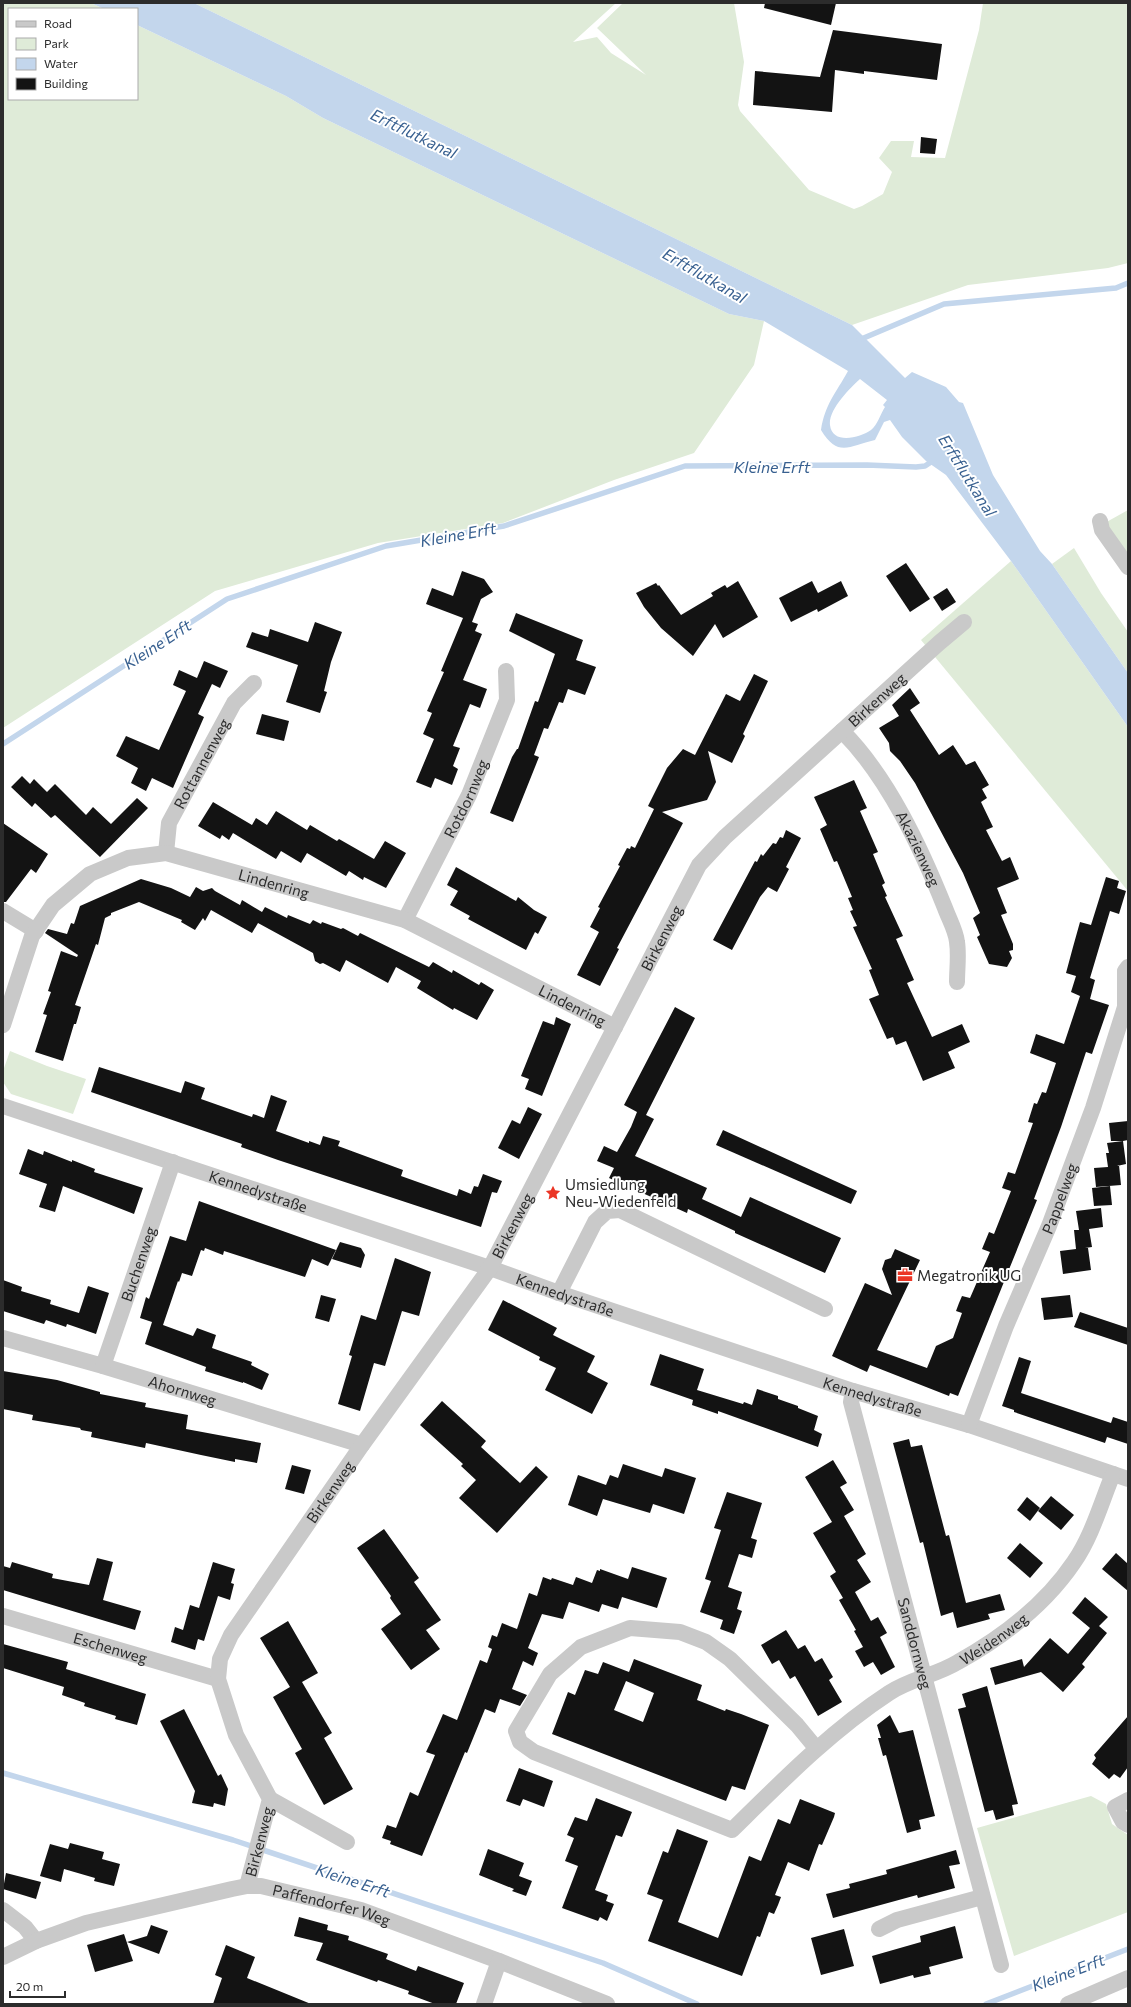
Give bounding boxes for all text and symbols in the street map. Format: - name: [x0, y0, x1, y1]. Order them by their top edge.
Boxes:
- legend: [8, 8, 138, 100]
- text: Road: [44, 16, 72, 30]
- text: Park: [44, 36, 70, 50]
- text: Water: [44, 56, 78, 70]
- text: Building: [44, 76, 88, 90]
- water label: Erftflutkanal: [368, 104, 461, 162]
- water label: Erftflutkanal: [660, 243, 751, 307]
- water label: Erftflutkanal: [935, 430, 1001, 520]
- water label: Kleine Erft: [734, 457, 811, 476]
- water label: Kleine Erft: [419, 518, 498, 550]
- water label: Kleine Erft: [120, 615, 195, 673]
- street label: Birkenweg: [844, 669, 909, 730]
- street label: Rottannenweg: [170, 715, 233, 812]
- street label: Rotdornweg: [440, 757, 491, 841]
- street label: Akazienweg: [893, 808, 944, 889]
- street label: Lindenring: [236, 865, 311, 902]
- street label: Birkenweg: [637, 902, 686, 974]
- street label: Lindenring: [536, 981, 609, 1030]
- street label: Pappelweg: [1038, 1160, 1081, 1237]
- street label: Kennedystraße: [207, 1166, 310, 1216]
- place label: Umsiedlung Neu-Wiedenfeld: [565, 1175, 676, 1210]
- place icon: Umsiedlung Neu-Wiedenfeld: [544, 1184, 562, 1202]
- street label: Birkenweg: [488, 1190, 537, 1261]
- street label: Buchenweg: [117, 1224, 159, 1304]
- office icon: Megatronik UG: [896, 1266, 914, 1284]
- place label: Megatronik UG: [917, 1266, 1021, 1284]
- street label: Kennedystraße: [514, 1269, 617, 1320]
- street label: Ahornweg: [146, 1371, 219, 1409]
- street label: Kennedystraße: [821, 1373, 924, 1420]
- street label: Birkenweg: [302, 1457, 358, 1526]
- street label: Sanddornweg: [895, 1596, 936, 1691]
- street label: Weidenweg: [956, 1609, 1031, 1668]
- street label: Eschenweg: [72, 1628, 149, 1667]
- street label: Birkenweg: [241, 1805, 277, 1878]
- water label: Kleine Erft: [314, 1859, 393, 1901]
- street label: Paffendorfer Weg: [271, 1880, 393, 1929]
- water label: Kleine Erft: [1029, 1949, 1108, 1995]
- scale bar: [10, 1973, 65, 1999]
- text: 20 m: [16, 1979, 43, 1993]

